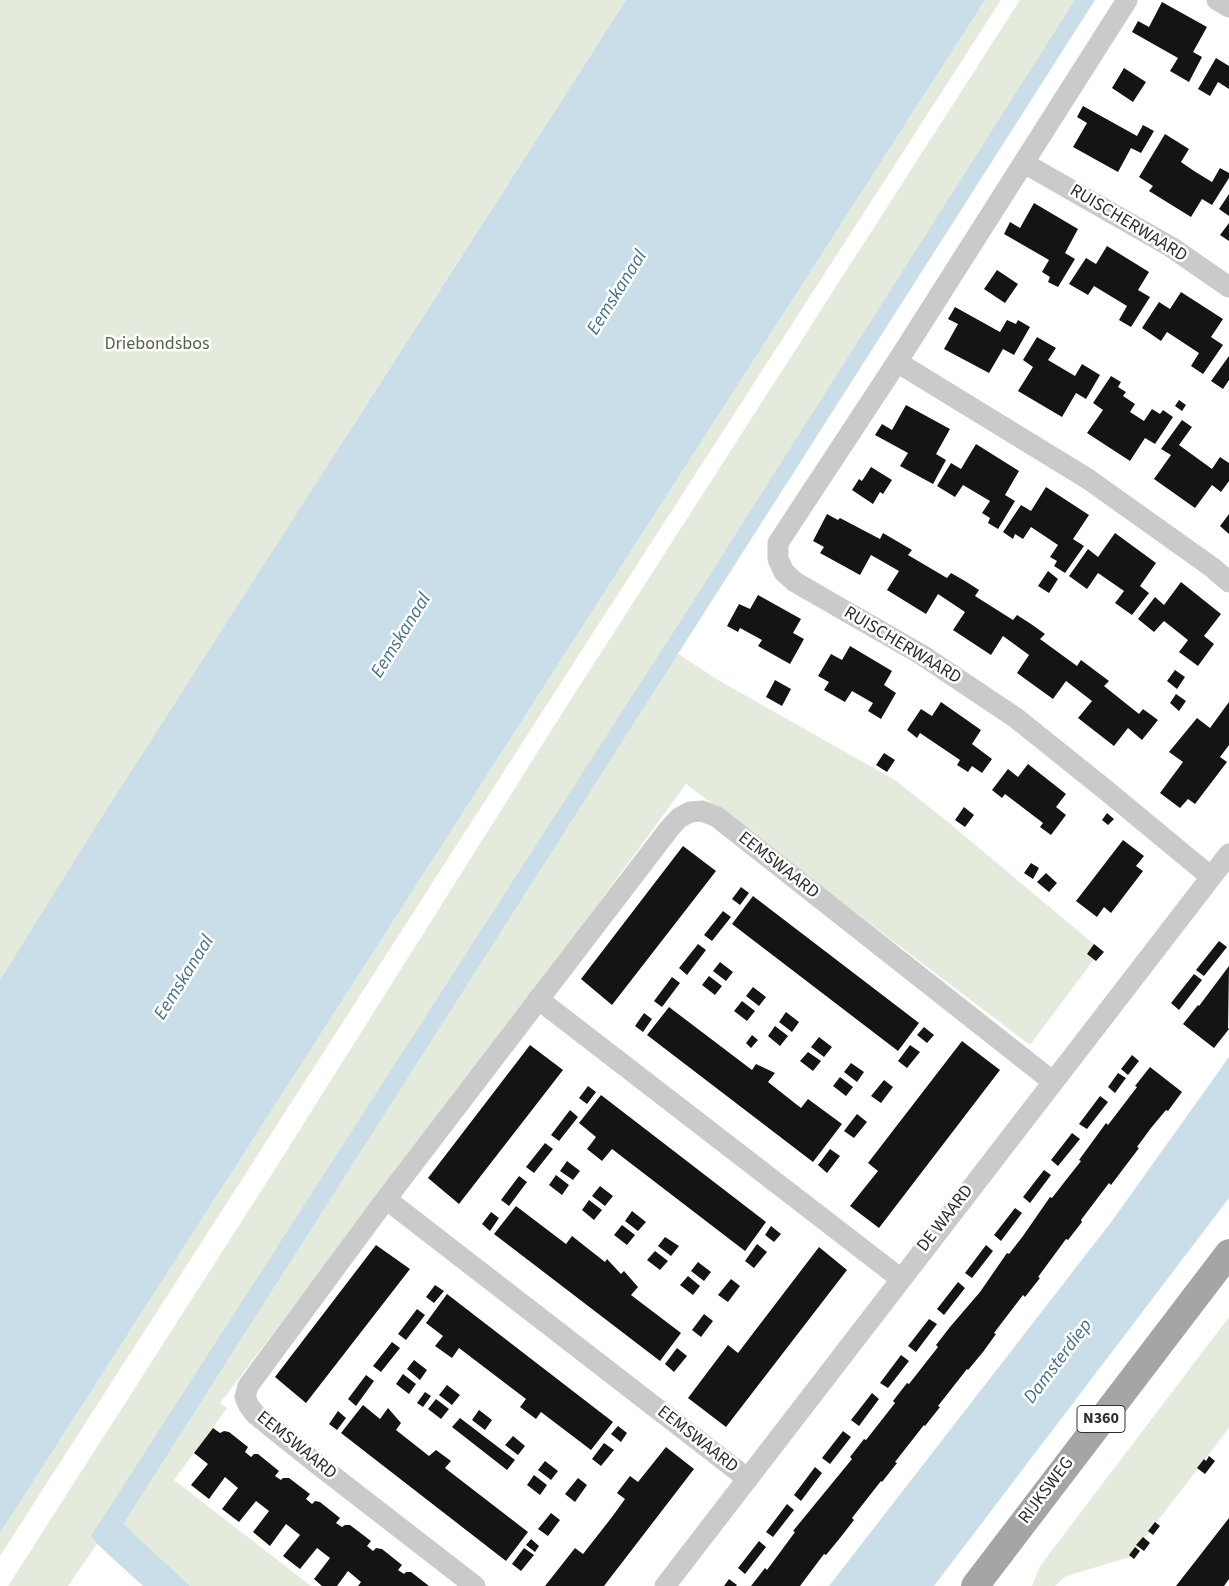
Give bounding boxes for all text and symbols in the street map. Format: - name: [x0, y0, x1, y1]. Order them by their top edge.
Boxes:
- street label: RUISCHERWAARD: [1065, 181, 1191, 267]
- water label: Eemskanaal: [583, 246, 653, 340]
- park label: Driebondsbos: [105, 334, 209, 356]
- water label: Eemskanaal: [367, 589, 437, 683]
- street label: RUISCHERWAARD: [839, 603, 965, 689]
- street label: EEMSWAARD: [733, 828, 823, 904]
- water label: Eemskanaal: [150, 931, 220, 1025]
- street label: DE WAARD: [913, 1181, 979, 1257]
- water label: Damsterdiep: [1020, 1315, 1098, 1409]
- street label: EEMSWAARD: [652, 1402, 742, 1478]
- road number: N360: [1077, 1406, 1125, 1432]
- street label: EEMSWAARD: [252, 1407, 340, 1485]
- street label: RIJKSWEG: [1015, 1453, 1079, 1529]

